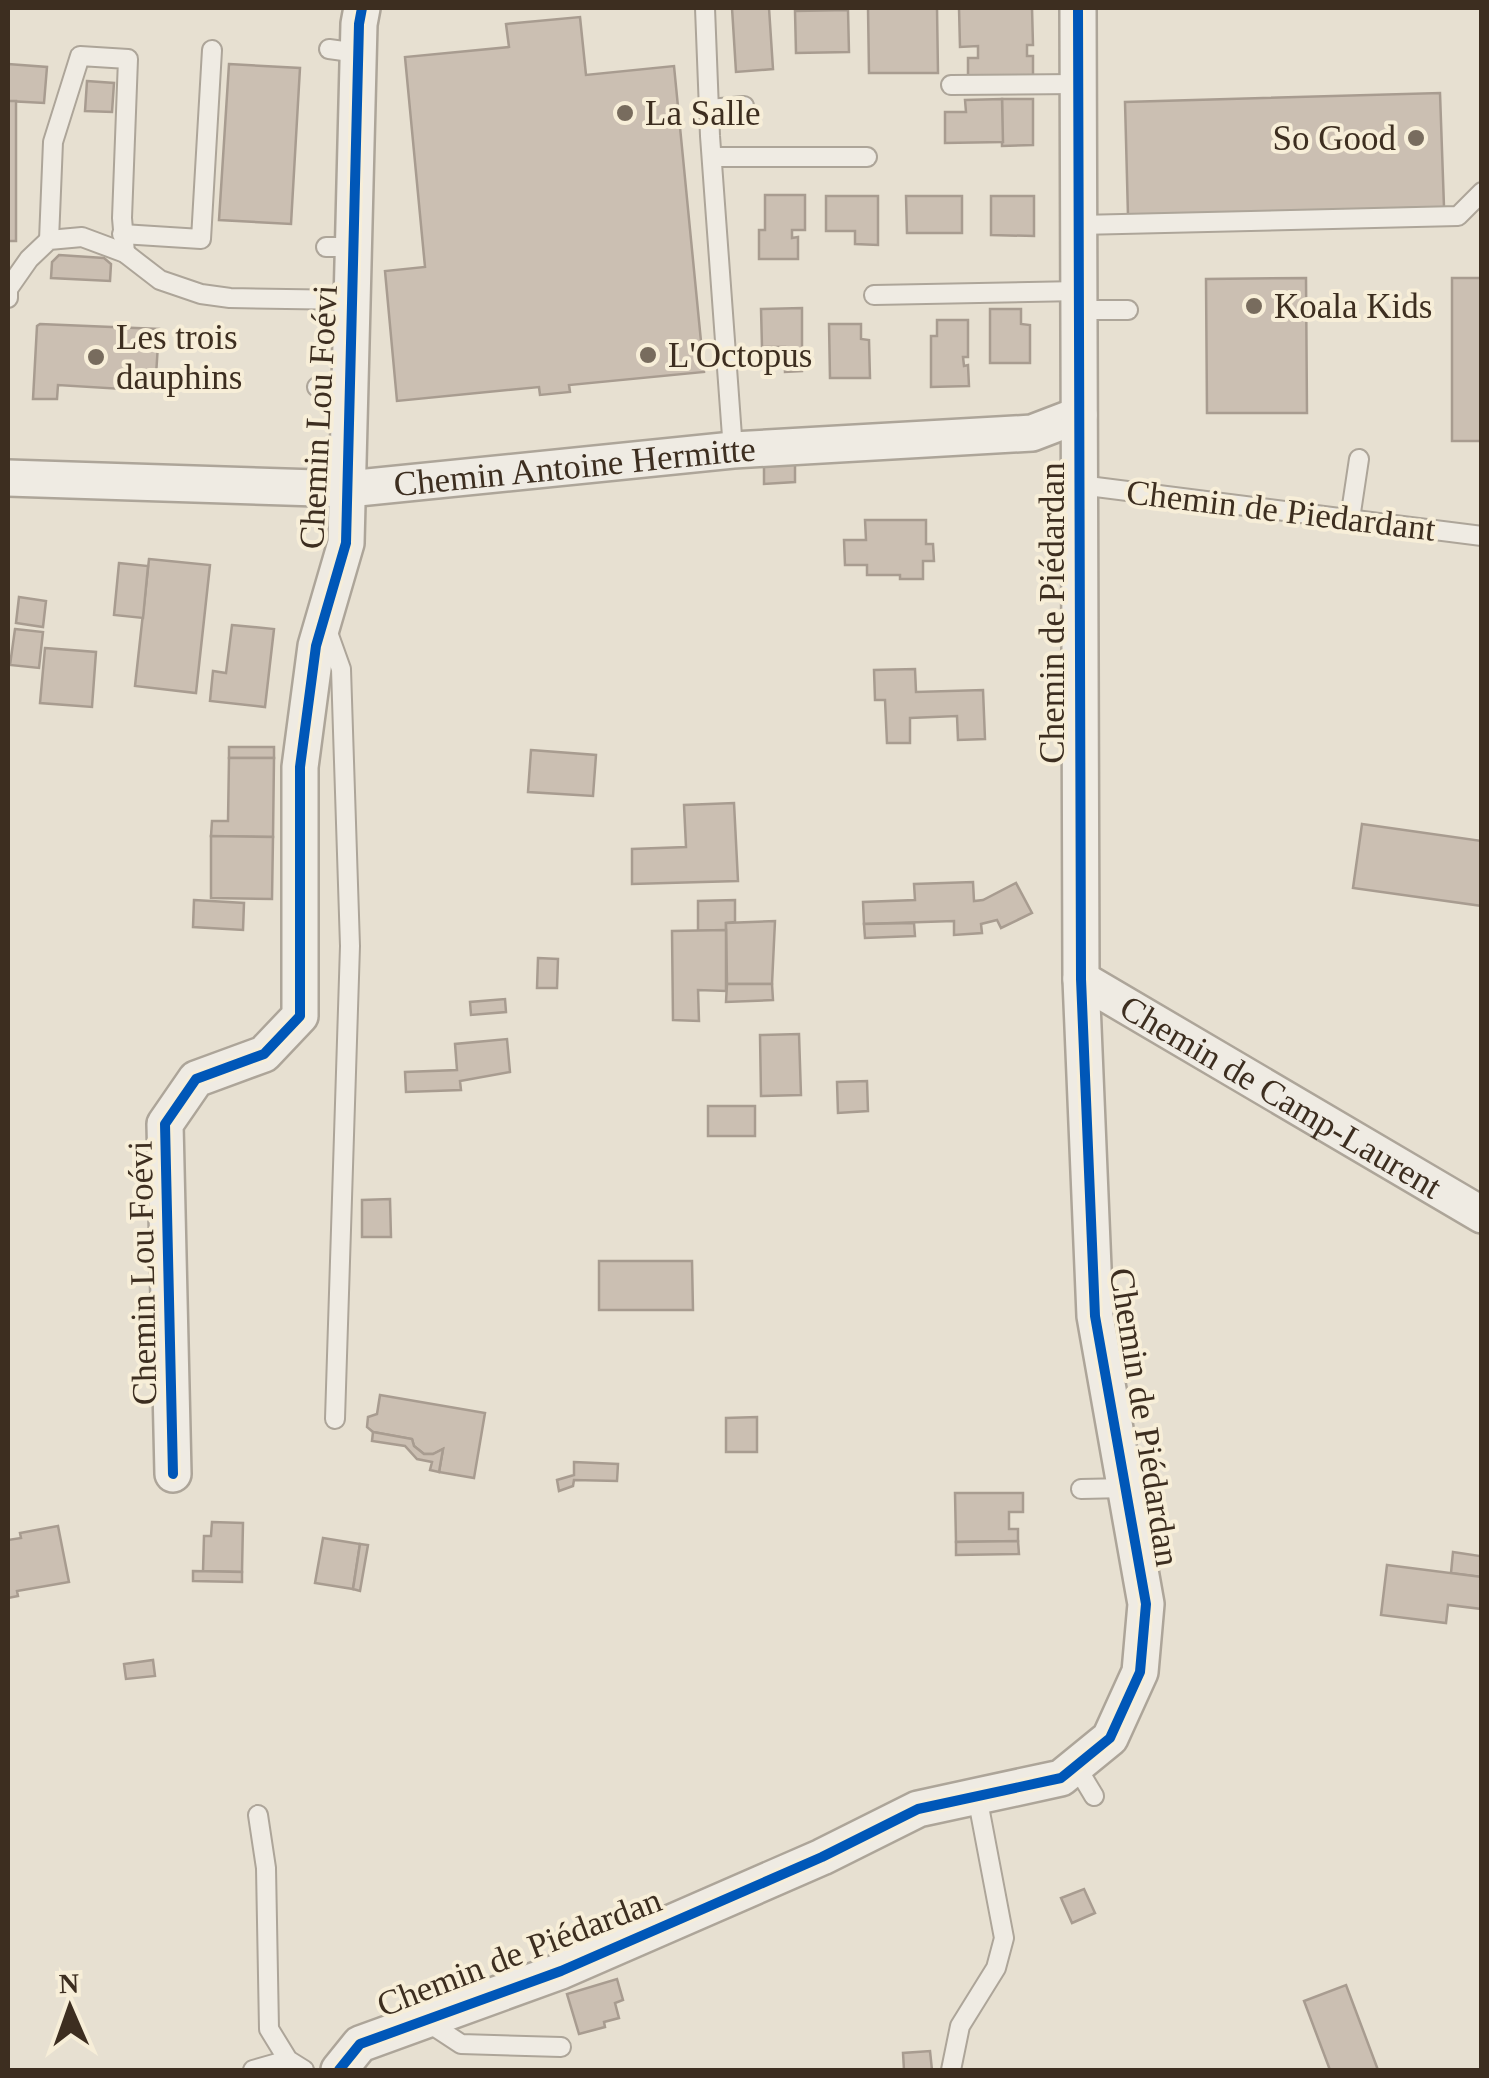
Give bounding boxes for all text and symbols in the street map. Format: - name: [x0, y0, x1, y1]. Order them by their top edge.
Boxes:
- place label: La Salle: [645, 94, 761, 133]
- marker: La Salle: [614, 102, 636, 124]
- place label: So Good: [1273, 119, 1396, 158]
- marker: So Good: [1405, 127, 1427, 149]
- street label: Chemin Lou Foévi: [292, 284, 345, 550]
- place label: Koala Kids: [1274, 287, 1432, 326]
- marker: Koala Kids: [1243, 295, 1265, 317]
- place label: Les trois dauphins: [116, 318, 242, 397]
- place label: L'Octopus: [668, 336, 812, 375]
- marker: L'Octopus: [637, 344, 659, 366]
- marker: Les trois dauphins: [85, 346, 107, 368]
- street label: Chemin Antoine Hermitte: [392, 430, 757, 504]
- street label: Chemin de Piédardan: [1033, 462, 1072, 764]
- street label: Chemin de Piedardant: [1124, 472, 1438, 549]
- street label: Chemin de Camp-Laurent: [1113, 988, 1448, 1207]
- street label: Chemin Lou Foévi: [121, 1140, 164, 1406]
- street label: Chemin de Piédardan: [1102, 1265, 1187, 1569]
- street label: Chemin de Piédardan: [372, 1880, 667, 2025]
- north arrow: [20, 1958, 120, 2058]
- text: N: [58, 1968, 80, 1999]

